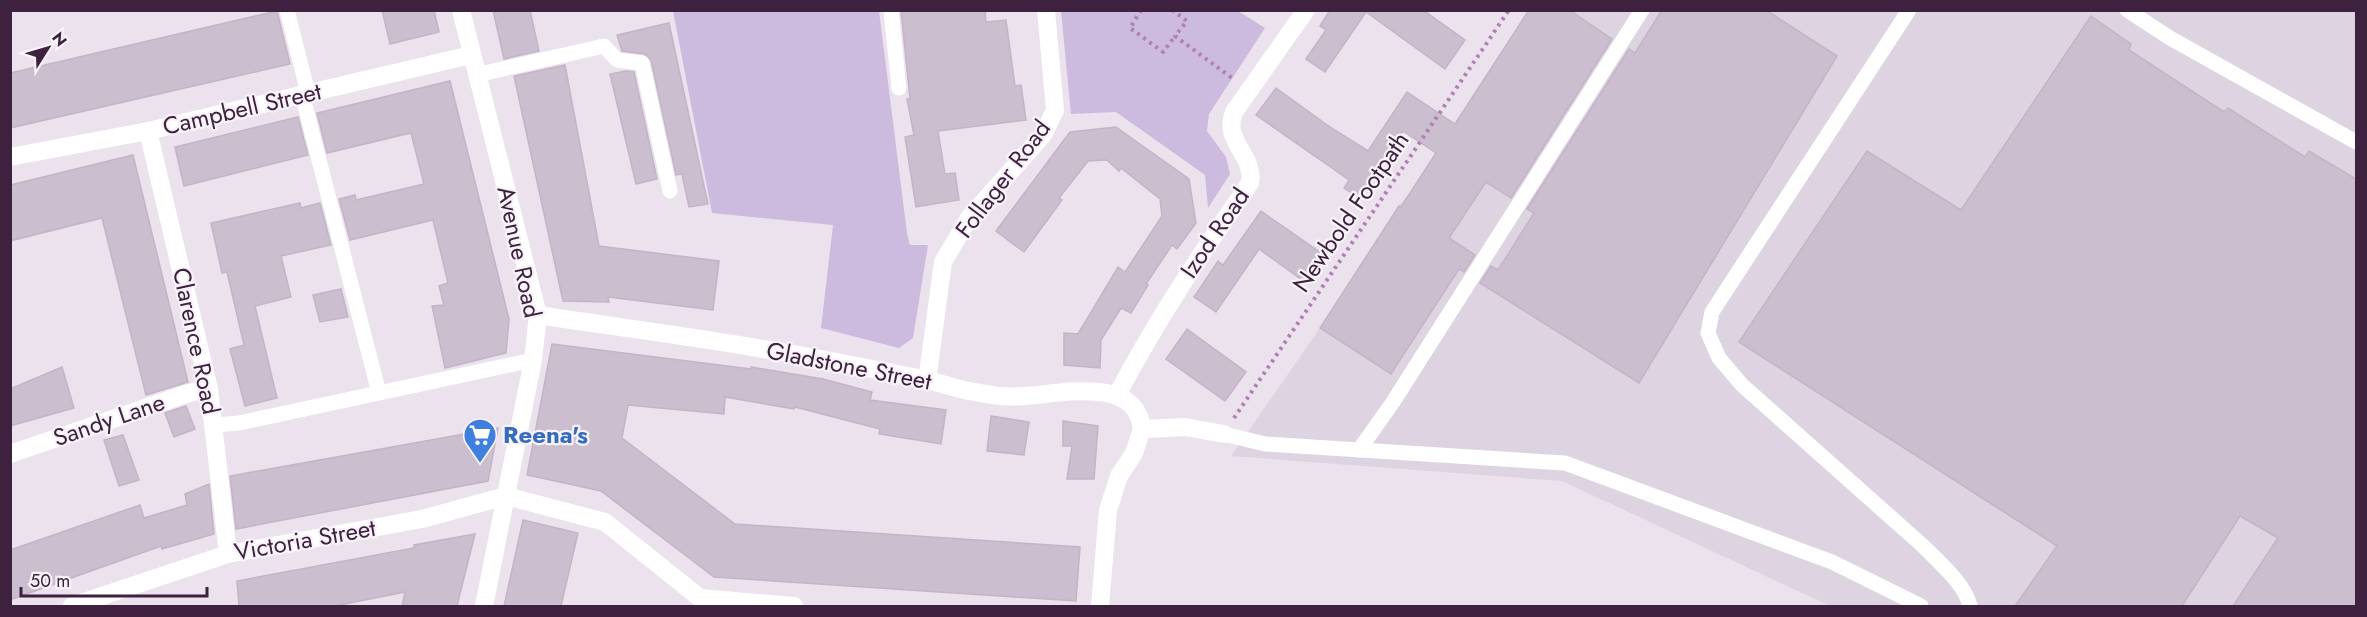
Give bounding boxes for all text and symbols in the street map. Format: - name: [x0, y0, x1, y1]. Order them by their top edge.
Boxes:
- north arrow: [18, 18, 78, 78]
- text: N: [47, 27, 73, 51]
- street label: Campbell Street: [159, 73, 325, 144]
- street label: Follager Road: [946, 112, 1059, 245]
- street label: Newbold Footpath: [1284, 124, 1417, 299]
- street label: Izod Road: [1171, 181, 1258, 285]
- street label: Avenue Road: [488, 183, 551, 321]
- street label: Clarence Road: [164, 264, 229, 417]
- street label: Gladstone Street: [764, 332, 935, 399]
- street label: Sandy Lane: [48, 384, 169, 455]
- supermarket icon: Reena's: [462, 417, 498, 464]
- place label: Reena's: [503, 417, 588, 452]
- street label: Victoria Street: [232, 510, 379, 569]
- scale bar: [21, 560, 207, 598]
- text: 50 m: [30, 568, 70, 594]

